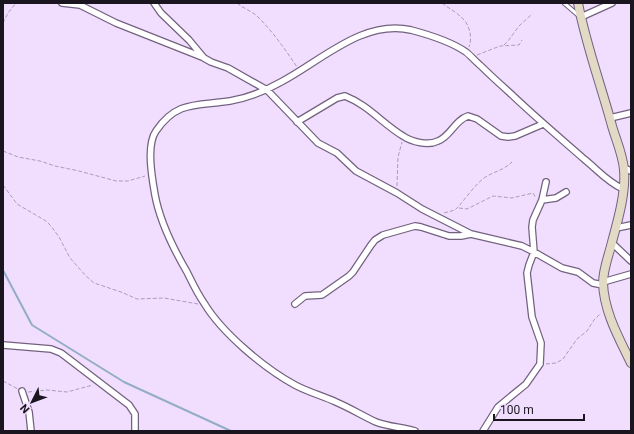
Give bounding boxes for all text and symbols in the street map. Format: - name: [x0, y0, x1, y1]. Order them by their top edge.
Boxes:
- north arrow: [12, 382, 52, 422]
- scale bar: [494, 396, 584, 422]
- text: N: [17, 401, 32, 416]
- text: 100 m: [500, 403, 534, 417]

